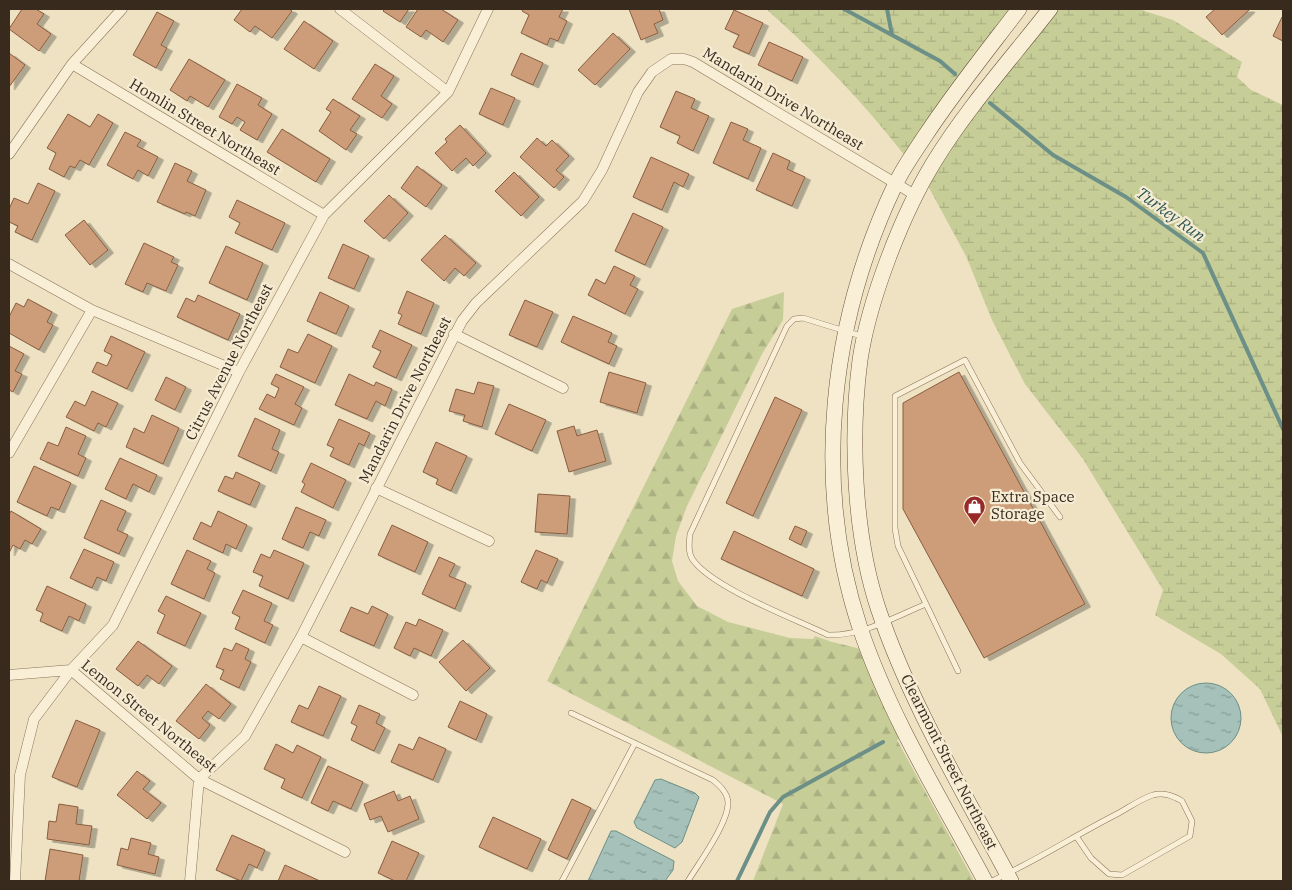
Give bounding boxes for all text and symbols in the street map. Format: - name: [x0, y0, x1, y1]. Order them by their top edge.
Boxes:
- street label: Mandarin Drive Northeast: [699, 43, 867, 154]
- street label: Homlin Street Northeast: [126, 74, 284, 179]
- water label: Turkey Run: [1133, 182, 1209, 246]
- street label: Citrus Avenue Northeast: [181, 280, 276, 443]
- street label: Mandarin Drive Northeast: [354, 313, 455, 486]
- place label: Extra Space Storage: [991, 487, 1075, 523]
- shop icon: Extra Space Storage: [963, 494, 987, 525]
- street label: Lemon Street Northeast: [78, 655, 221, 776]
- street label: Clearmont Street Northeast: [897, 671, 1002, 853]

